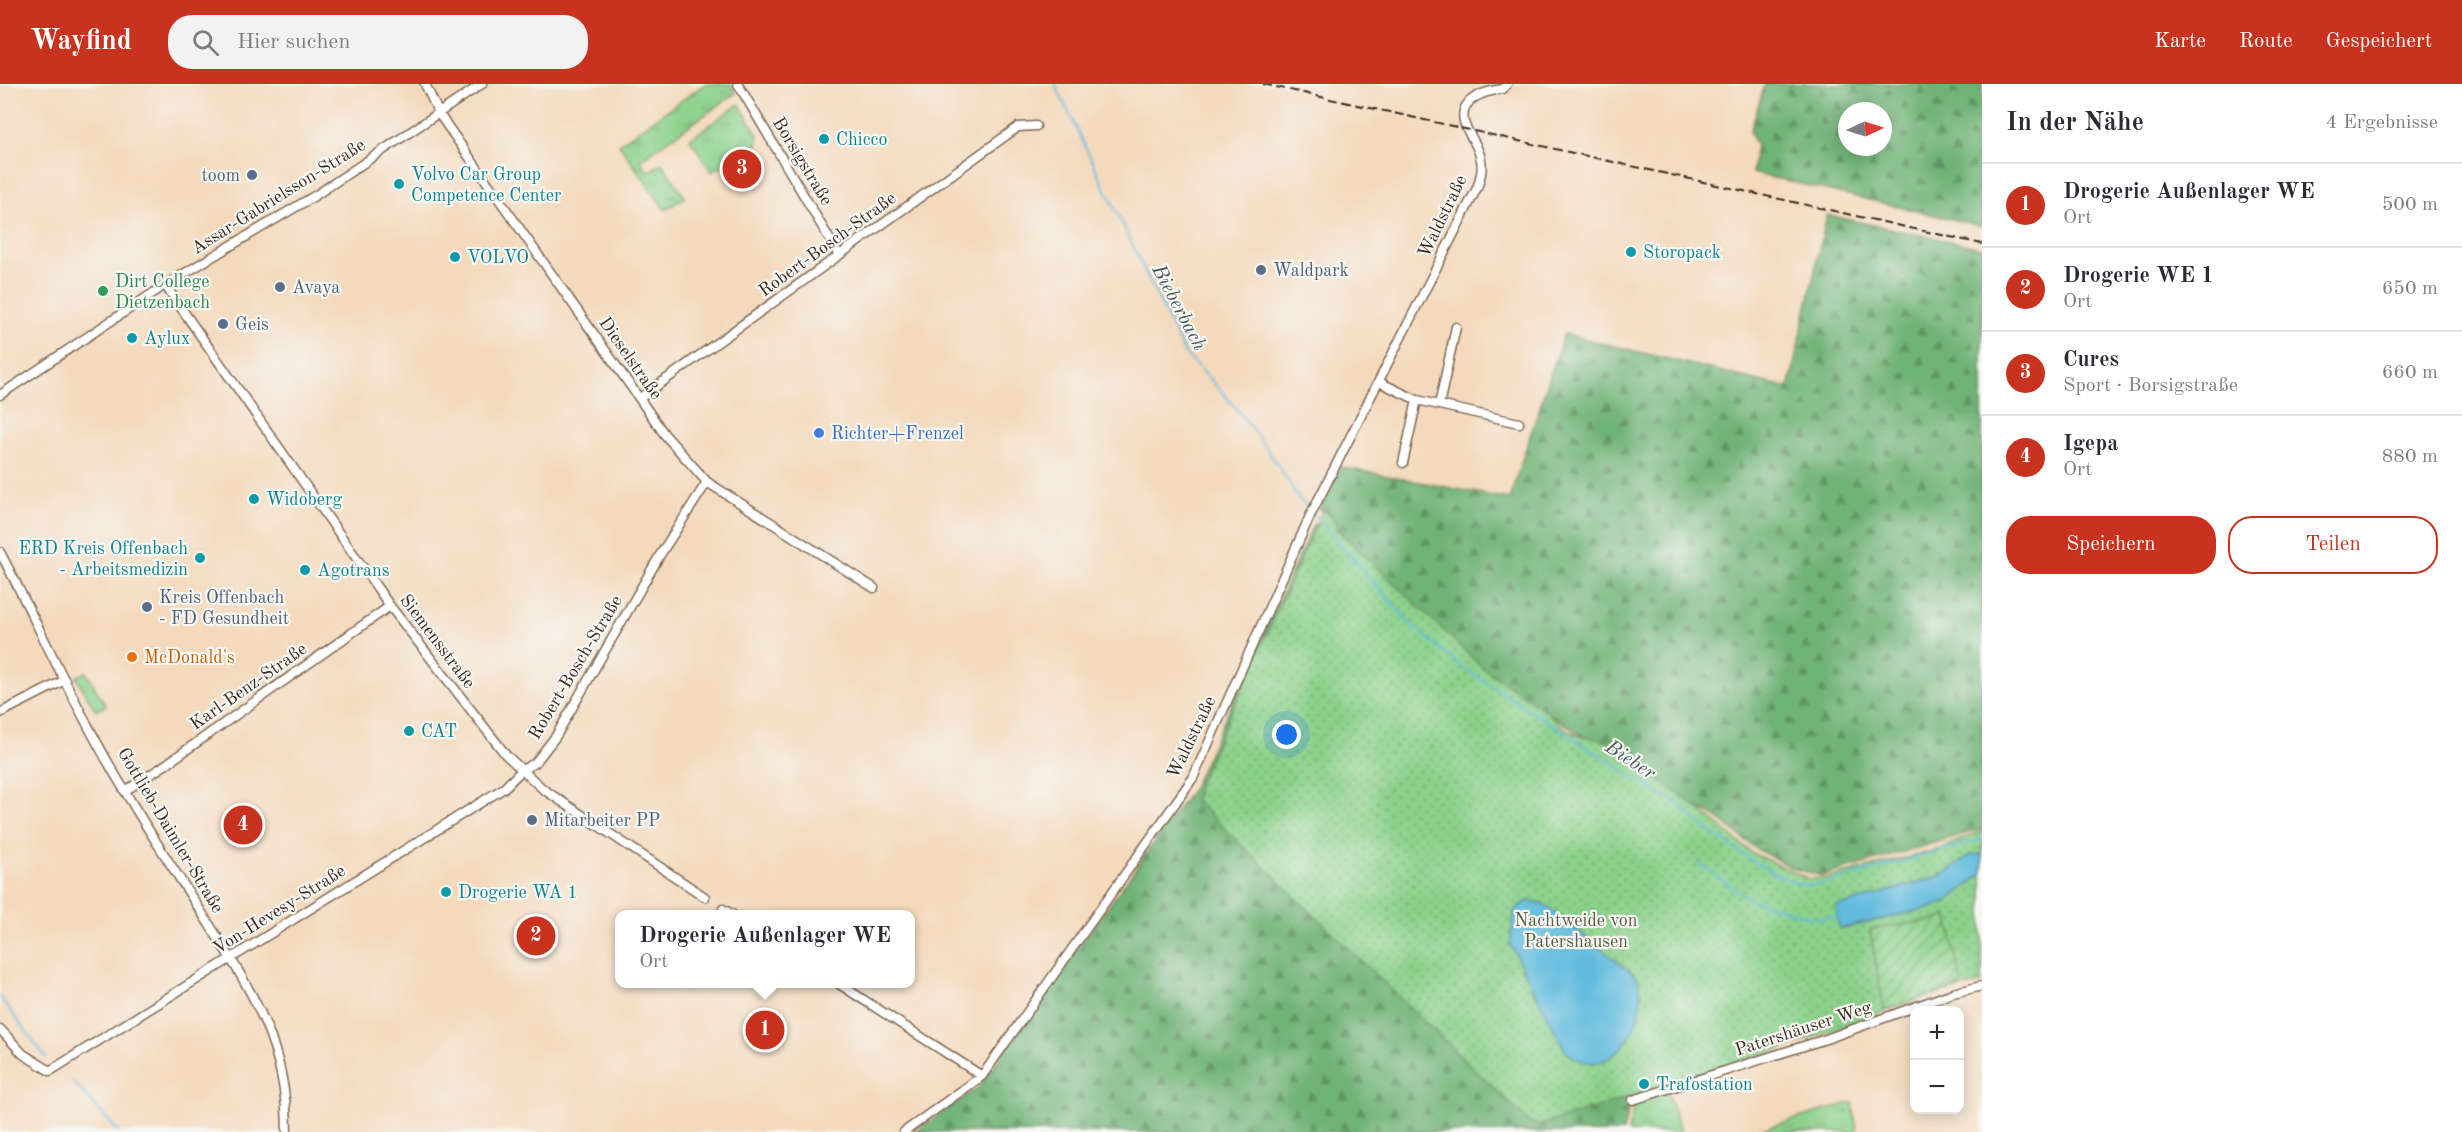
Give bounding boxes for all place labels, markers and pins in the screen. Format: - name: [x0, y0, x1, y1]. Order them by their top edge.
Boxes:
- place label: Chicco: [836, 131, 887, 149]
- marker: Chicco: [817, 132, 831, 146]
- pin: 3: [722, 146, 762, 191]
- place label: Volvo Car Group Competence Center: [411, 166, 562, 205]
- place label: toom: [202, 167, 240, 185]
- marker: toom: [245, 168, 259, 182]
- marker: Volvo Car Group Competence Center: [392, 177, 406, 191]
- place label: Storopack: [1643, 244, 1721, 262]
- marker: Storopack: [1624, 245, 1638, 259]
- place label: VOLVO: [467, 249, 529, 267]
- marker: VOLVO: [448, 250, 462, 264]
- place label: Waldpark: [1273, 262, 1349, 280]
- marker: Waldpark: [1254, 263, 1268, 277]
- place label: Dirt College Dietzenbach: [115, 273, 210, 312]
- place label: Avaya: [292, 279, 340, 297]
- marker: Avaya: [273, 280, 287, 294]
- marker: Dirt College Dietzenbach: [96, 284, 110, 298]
- place label: Geis: [235, 316, 269, 334]
- marker: Geis: [216, 317, 230, 331]
- place label: Aylux: [144, 330, 190, 348]
- marker: Aylux: [125, 331, 139, 345]
- place label: Richter+Frenzel: [831, 425, 964, 443]
- marker: Richter+Frenzel: [812, 426, 826, 440]
- place label: Widoberg: [266, 491, 342, 509]
- marker: Widoberg: [247, 492, 261, 506]
- place label: ERD Kreis Offenbach - Arbeitsmedizin: [18, 540, 188, 579]
- marker: ERD Kreis Offenbach - Arbeitsmedizin: [193, 551, 207, 565]
- place label: Agotrans: [317, 562, 390, 580]
- marker: Agotrans: [298, 563, 312, 577]
- place label: Kreis Offenbach - FD Gesundheit: [159, 589, 289, 628]
- marker: Kreis Offenbach - FD Gesundheit: [140, 600, 154, 614]
- place label: McDonald's: [144, 649, 235, 667]
- marker: McDonald's: [125, 650, 139, 664]
- place label: CAT: [421, 723, 457, 741]
- marker: CAT: [402, 724, 416, 738]
- pin: 4: [224, 802, 262, 848]
- place label: Mitarbeiter PP: [544, 812, 660, 830]
- marker: Mitarbeiter PP: [525, 813, 539, 827]
- place label: Drogerie WA 1: [458, 884, 578, 902]
- marker: Drogerie WA 1: [439, 885, 453, 899]
- pin: 2: [516, 914, 556, 958]
- pin: 1: [746, 1008, 784, 1052]
- place label: Trafostation: [1656, 1076, 1753, 1094]
- marker: Trafostation: [1637, 1077, 1651, 1091]

